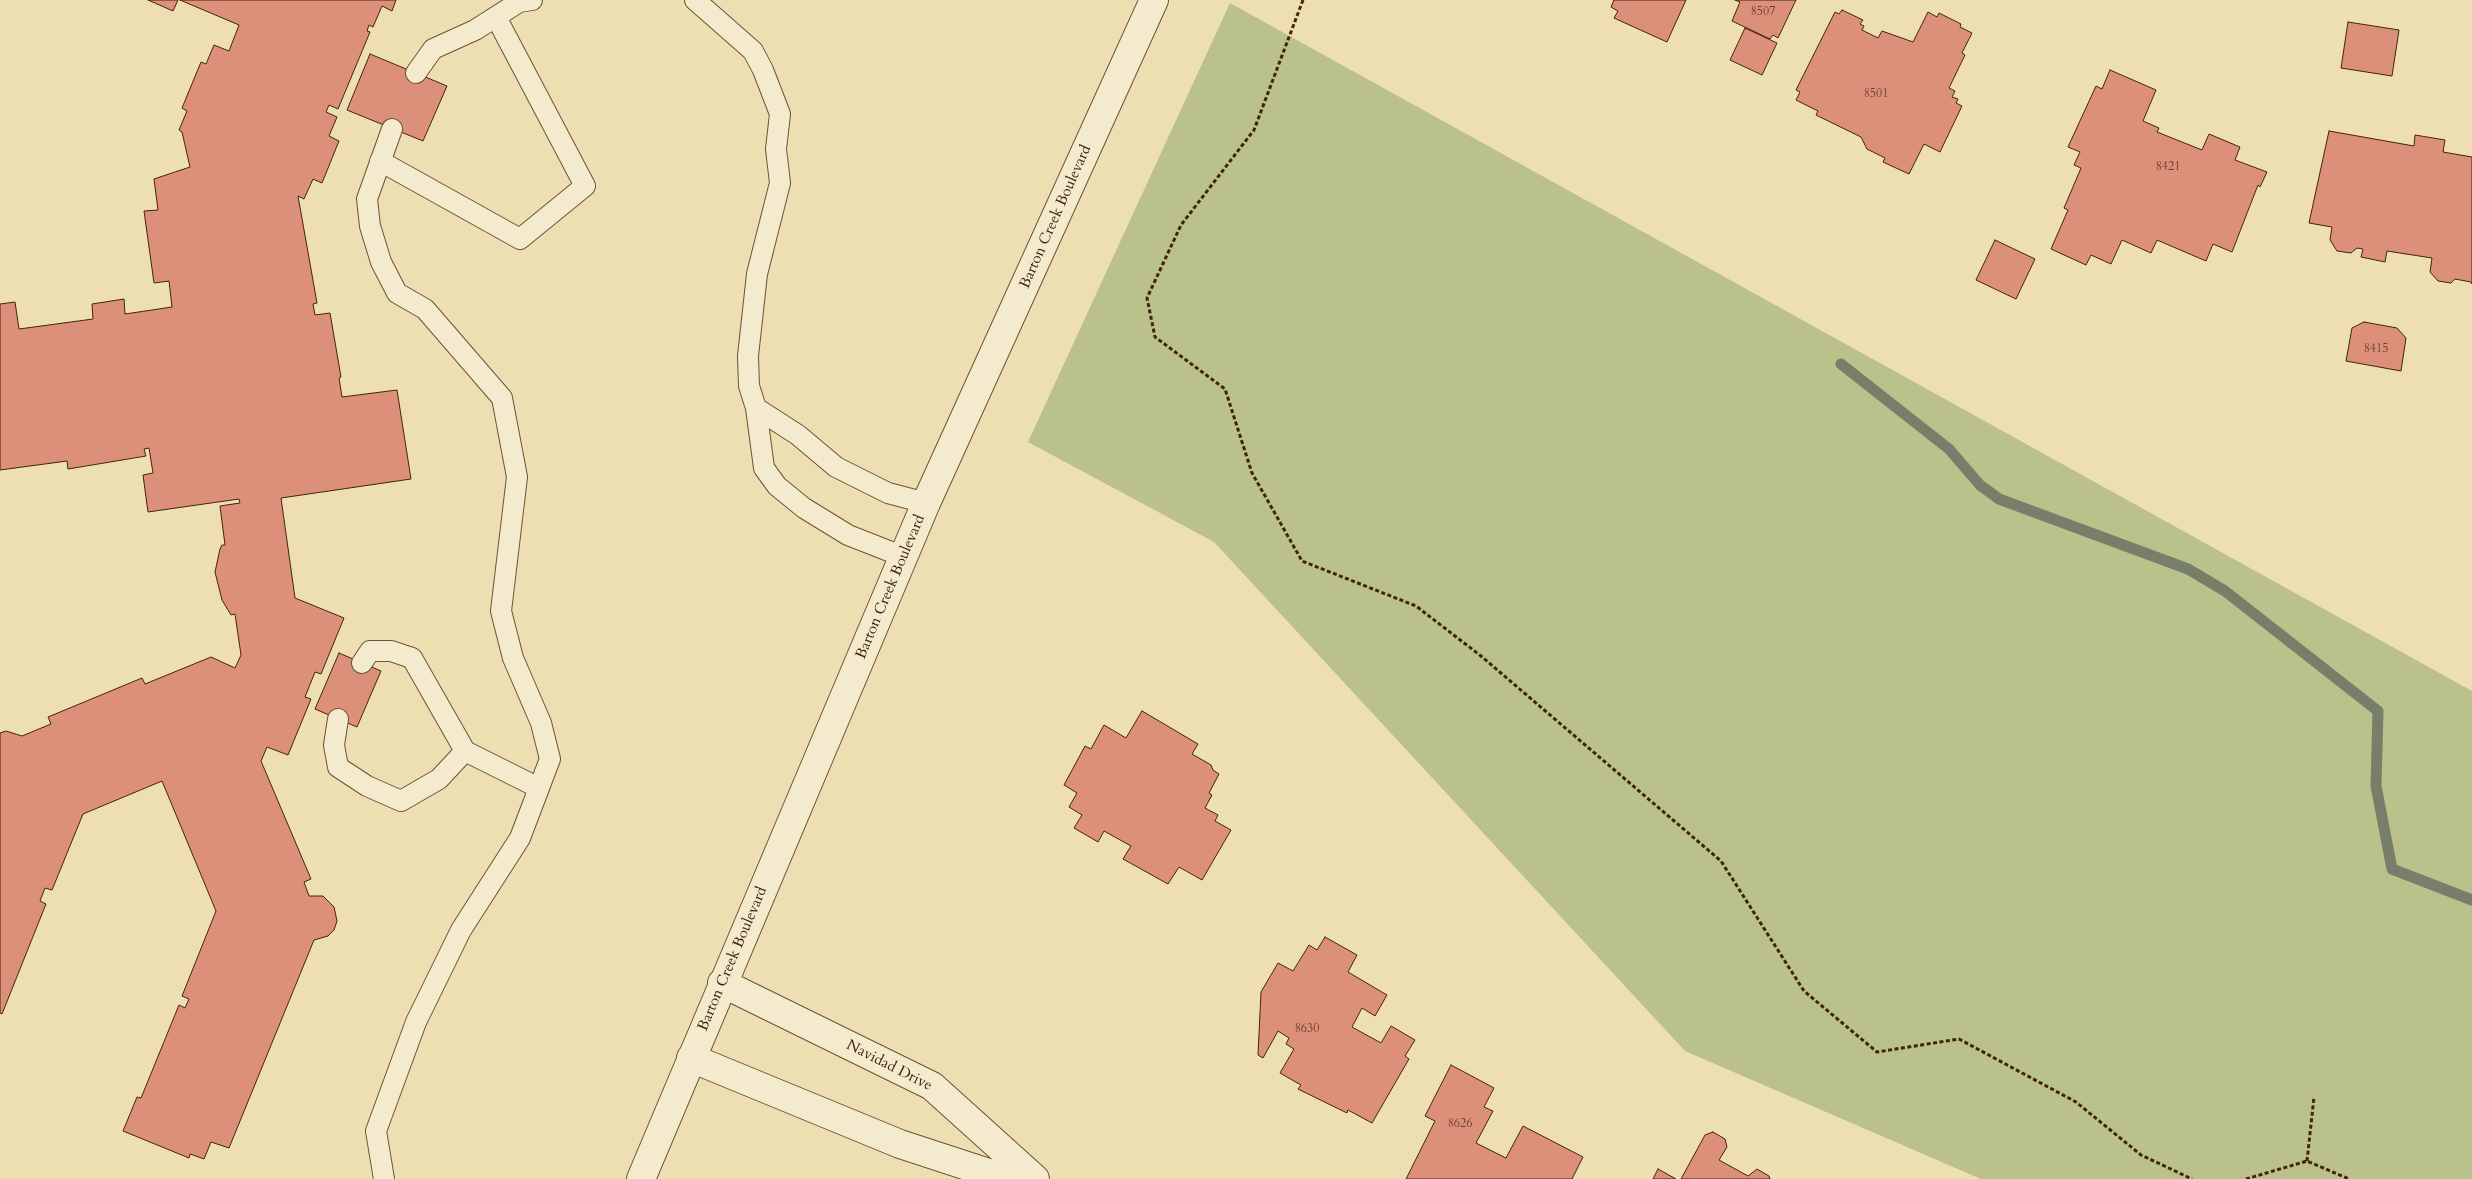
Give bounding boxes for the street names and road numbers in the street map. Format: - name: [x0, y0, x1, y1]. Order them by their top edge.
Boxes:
- street label: Barton Creek Boulevard: [1016, 143, 1096, 291]
- street label: Barton Creek Boulevard: [852, 512, 930, 662]
- street label: Barton Creek Boulevard: [694, 884, 772, 1034]
- street label: Navidad Drive: [843, 1037, 935, 1095]

